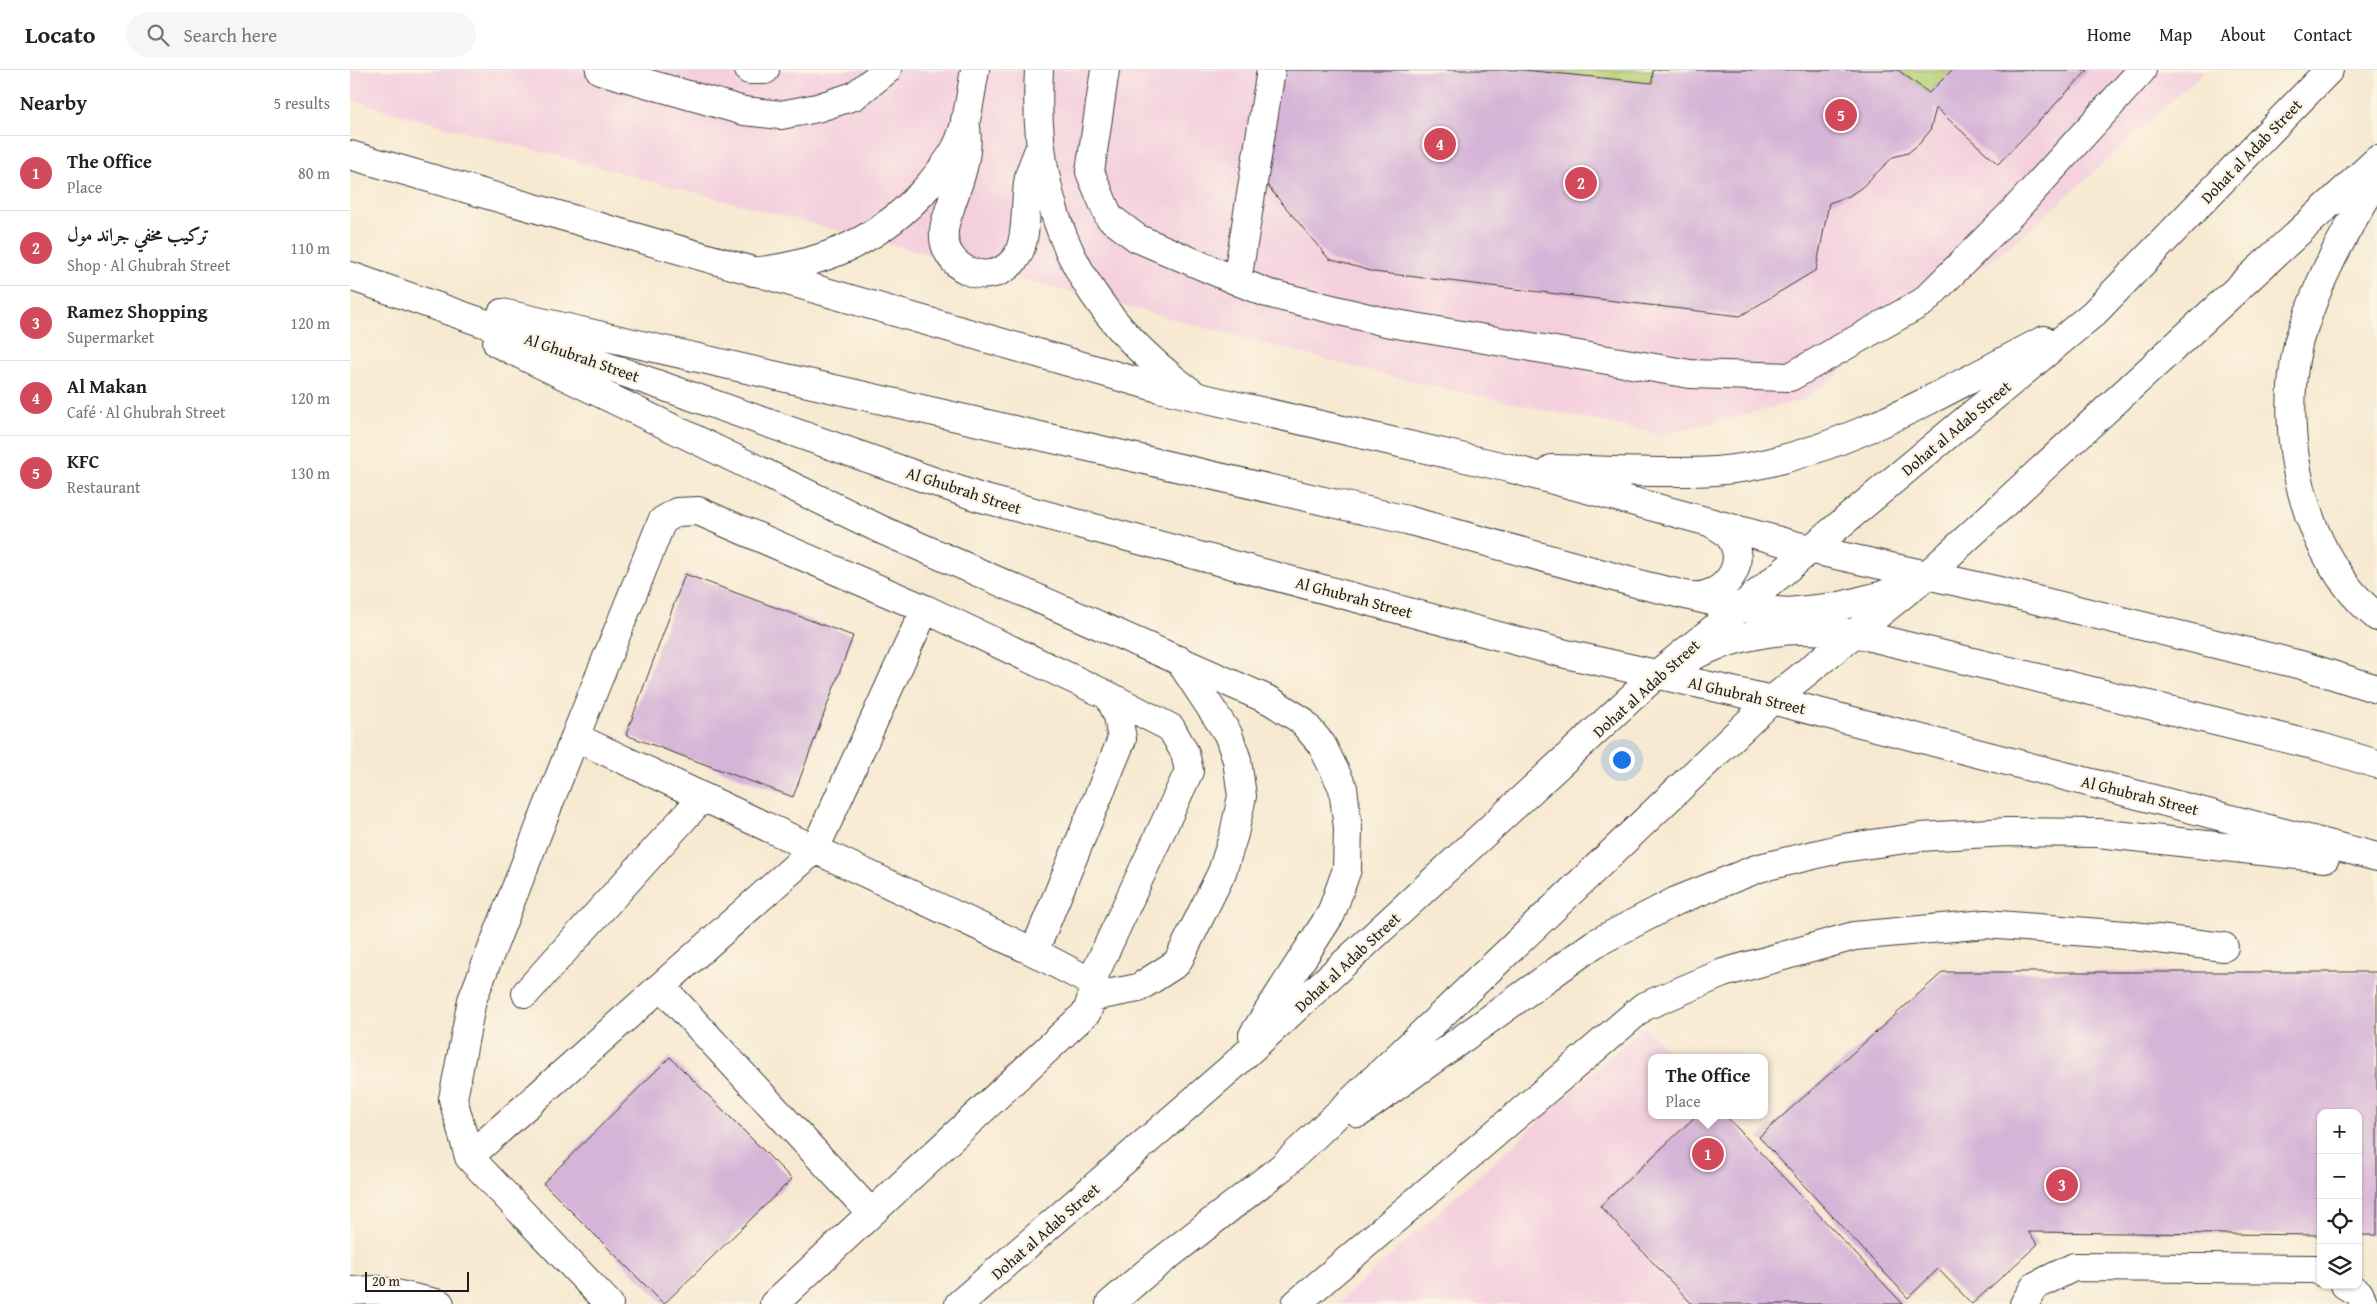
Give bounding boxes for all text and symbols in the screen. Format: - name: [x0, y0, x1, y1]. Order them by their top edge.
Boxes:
- search box: [126, 12, 476, 57]
- text: Locato: [25, 17, 96, 52]
- icon: search: [144, 21, 172, 49]
- text: Search here: [184, 21, 277, 49]
- text: Home: [2087, 21, 2131, 48]
- text: Map: [2159, 21, 2192, 48]
- text: About: [2220, 21, 2266, 48]
- text: Contact: [2294, 21, 2352, 48]
- text: Nearby: [20, 87, 87, 118]
- text: 5 results: [273, 91, 330, 115]
- street label: Dohat al Adab Street: [2195, 93, 2308, 209]
- pin: 5: [1825, 96, 1857, 134]
- pin: 4: [1424, 125, 1456, 163]
- text: The Office: [67, 147, 152, 175]
- text: 1: [32, 161, 40, 185]
- text: 80 m: [298, 161, 330, 185]
- pin: 2: [1565, 164, 1597, 202]
- text: Place: [67, 175, 102, 199]
- text: تركيب مخفي جراند مول: [67, 220, 210, 248]
- text: 2: [32, 236, 40, 260]
- text: 110 m: [290, 236, 330, 260]
- text: Shop · Al Ghubrah Street: [67, 253, 230, 277]
- text: Ramez Shopping: [67, 297, 207, 325]
- text: 3: [32, 311, 40, 335]
- text: 120 m: [290, 311, 330, 335]
- text: Supermarket: [67, 325, 154, 349]
- street label: Al Ghubrah Street: [521, 326, 643, 388]
- text: Al Makan: [67, 372, 147, 400]
- street label: Dohat al Adab Street: [1896, 374, 2017, 481]
- text: 4: [32, 386, 40, 410]
- text: 120 m: [290, 386, 330, 410]
- text: Café · Al Ghubrah Street: [67, 400, 226, 424]
- text: KFC: [67, 447, 100, 475]
- street label: Al Ghubrah Street: [903, 460, 1025, 520]
- text: 5: [32, 461, 40, 485]
- text: 130 m: [290, 461, 330, 485]
- text: Restaurant: [67, 475, 141, 499]
- street label: Al Ghubrah Street: [1293, 570, 1415, 624]
- street label: Dohat al Adab Street: [1587, 633, 1705, 743]
- street label: Al Ghubrah Street: [1686, 670, 1809, 720]
- your location: [1609, 747, 1635, 773]
- street label: Al Ghubrah Street: [2079, 769, 2201, 821]
- street label: Dohat al Adab Street: [1289, 906, 1406, 1018]
- popup: [1648, 1054, 1768, 1119]
- text: The Office: [1665, 1061, 1751, 1089]
- text: Place: [1665, 1089, 1701, 1113]
- map controls: [2317, 1109, 2362, 1289]
- button: +: [2317, 1109, 2362, 1154]
- pin: 1: [1692, 1135, 1724, 1173]
- button: −: [2317, 1154, 2362, 1199]
- pin: 3: [2046, 1166, 2078, 1204]
- street label: Dohat al Adab Street: [985, 1177, 1105, 1285]
- button: locate: [2317, 1199, 2362, 1244]
- button: layers: [2317, 1244, 2362, 1289]
- scale bar: [365, 1269, 469, 1292]
- text: 20 m: [372, 1271, 400, 1291]

